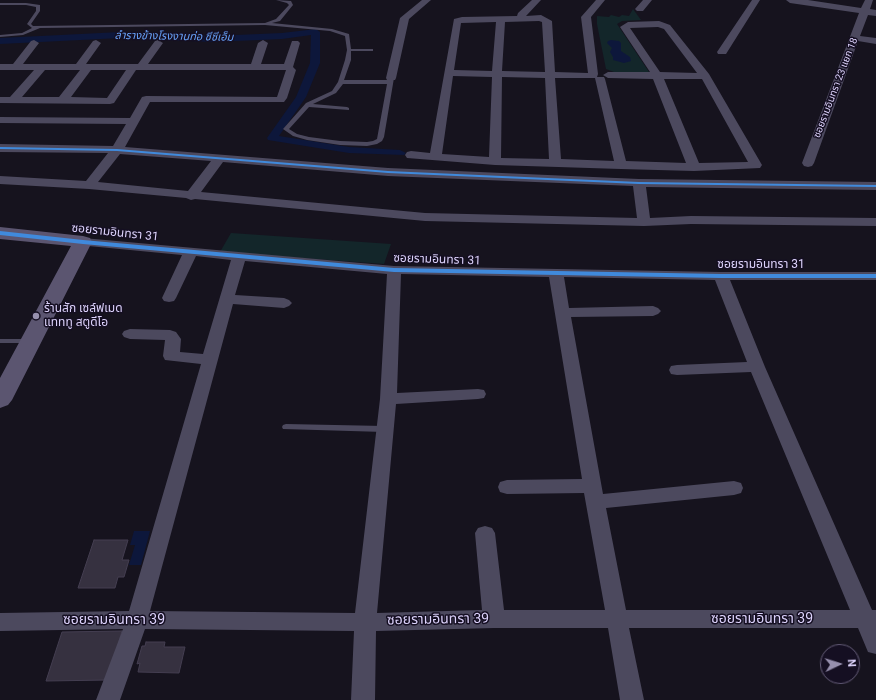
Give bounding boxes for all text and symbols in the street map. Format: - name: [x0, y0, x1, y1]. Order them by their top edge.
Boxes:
- water label: ลำรางข้างโรงงานท่อ ซีซีเอ็ม: [115, 29, 233, 45]
- street label: ซอยรามอินทรา 23 แยก 18: [811, 36, 861, 140]
- street label: ซอยรามอินทรา 31: [71, 221, 159, 245]
- street label: ซอยรามอินทรา 31: [393, 251, 481, 269]
- street label: ซอยรามอินทรา 31: [717, 258, 805, 272]
- place label: ร้านสัก เซล์ฟเมด แทททู สตูดีโอ: [44, 302, 123, 330]
- marker: ร้านสัก เซล์ฟเมด แทททู สตูดีโอ: [31, 311, 41, 321]
- street label: ซอยรามอินทรา 39: [387, 611, 489, 629]
- street label: ซอยรามอินทรา 39: [711, 611, 813, 627]
- street label: ซอยรามอินทรา 39: [63, 612, 165, 628]
- north arrow: [820, 644, 860, 684]
- text: N: [845, 659, 858, 668]

